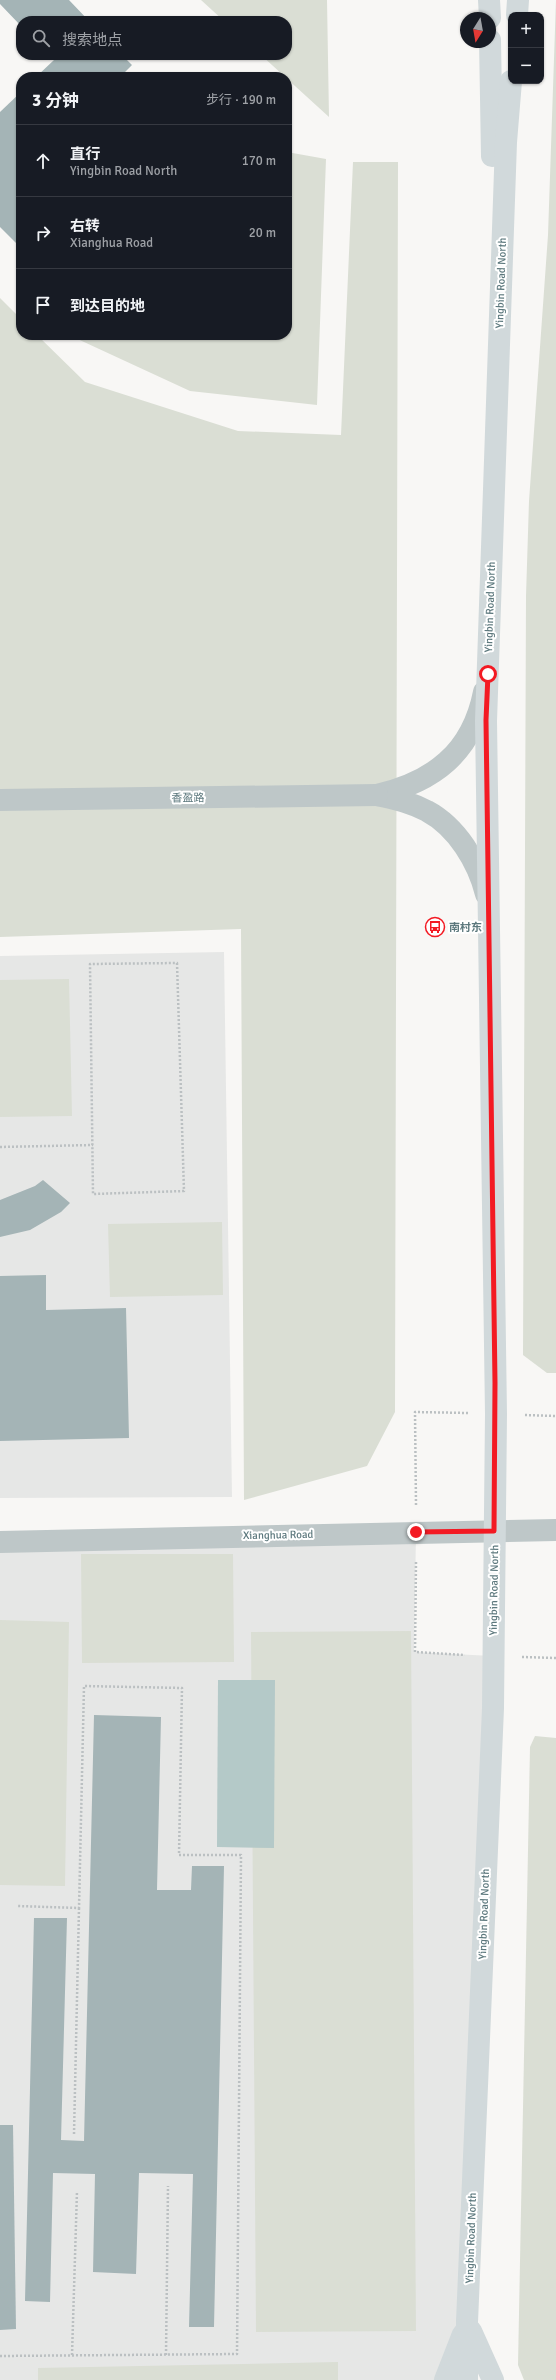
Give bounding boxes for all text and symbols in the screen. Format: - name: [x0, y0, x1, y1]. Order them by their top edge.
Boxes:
- north arrow: [460, 12, 496, 48]
- map controls: [508, 12, 544, 84]
- button: +: [508, 12, 544, 48]
- search box: [16, 16, 292, 60]
- icon: search: [30, 27, 52, 49]
- text: 搜索地点: [62, 31, 122, 49]
- button: −: [508, 48, 544, 84]
- text: 3 分钟: [32, 90, 79, 111]
- text: 步行 · 190 m: [206, 92, 276, 108]
- text: 直行: [70, 145, 100, 163]
- icon: ahead: [32, 150, 54, 172]
- text: 170 m: [242, 153, 276, 169]
- text: Yingbin Road North: [70, 163, 177, 179]
- text: 右转: [70, 217, 100, 235]
- icon: right: [32, 222, 54, 244]
- text: 20 m: [249, 225, 276, 241]
- text: Xianghua Road: [70, 235, 153, 251]
- street label: Yingbin Road North: [493, 237, 509, 329]
- icon: arrive: [32, 294, 54, 316]
- text: 到达目的地: [70, 297, 145, 315]
- street label: Yingbin Road North: [482, 561, 498, 653]
- route start: [479, 665, 497, 683]
- street label: 香盈路: [171, 791, 205, 805]
- bus stop icon: 南村东: [424, 916, 446, 938]
- place label: 南村东: [449, 921, 482, 934]
- route end: [407, 1523, 425, 1541]
- street label: Xianghua Road: [243, 1528, 313, 1542]
- street label: Yingbin Road North: [487, 1544, 501, 1636]
- street label: Yingbin Road North: [476, 1868, 492, 1960]
- street label: Yingbin Road North: [463, 2192, 479, 2284]

